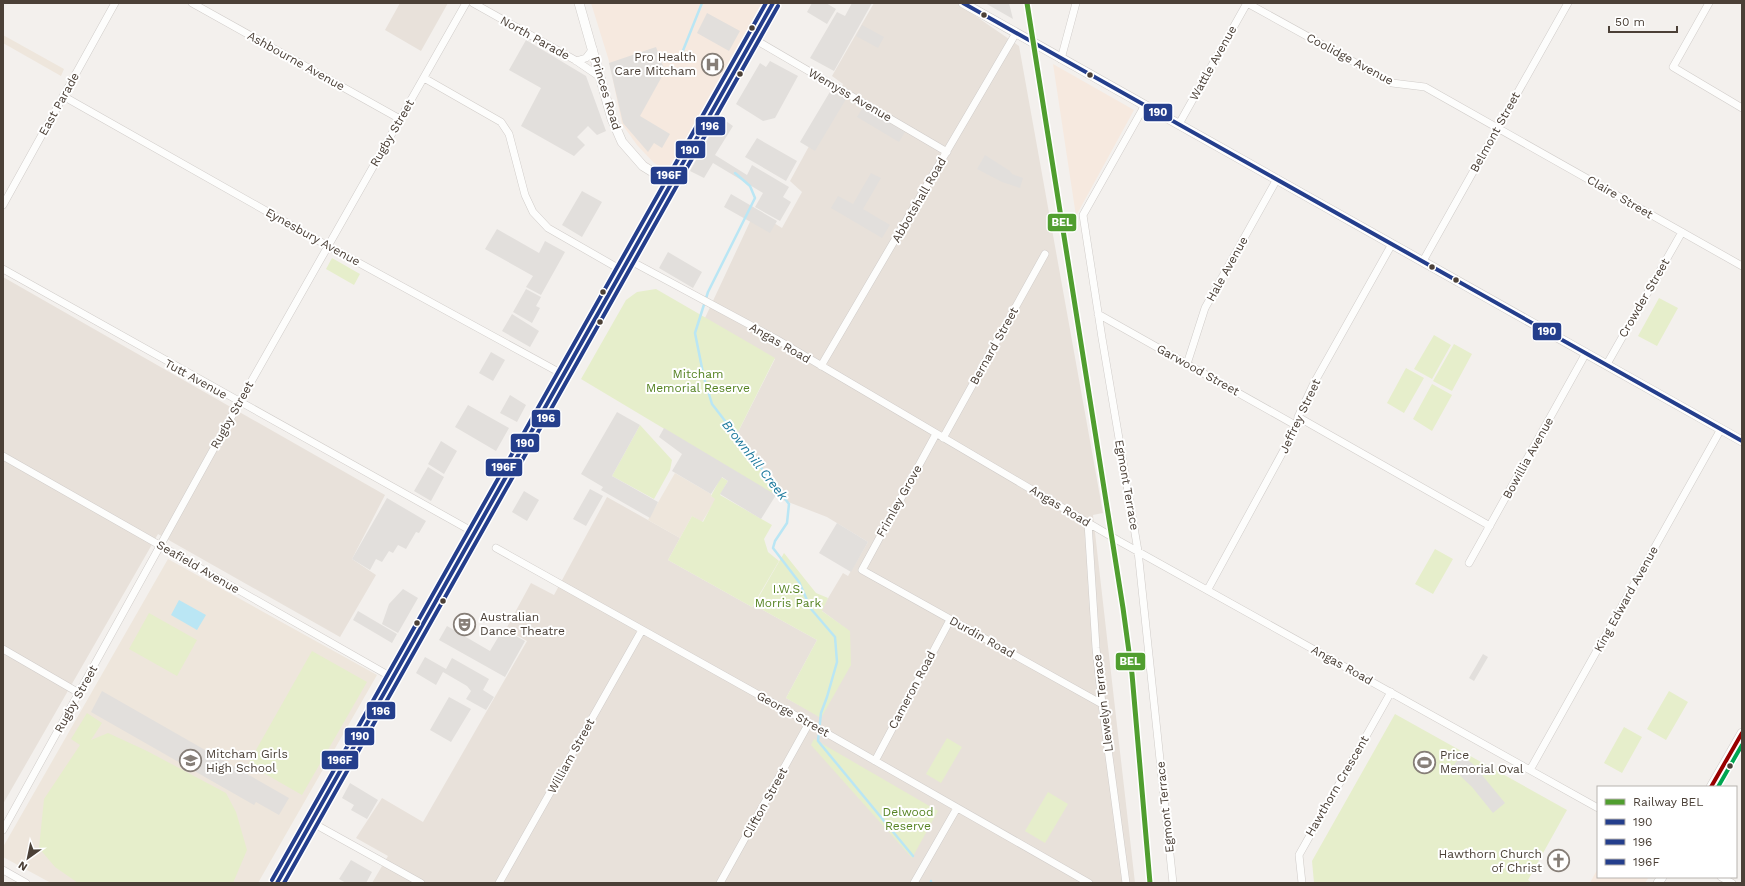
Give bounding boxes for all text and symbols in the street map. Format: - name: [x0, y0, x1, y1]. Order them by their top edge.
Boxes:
- scale bar: [1609, 8, 1677, 34]
- unlabelled marker: [979, 10, 989, 20]
- street label: North Parade: [498, 13, 572, 63]
- text: 50 m: [1615, 15, 1645, 29]
- unlabelled marker: [747, 23, 757, 33]
- street label: Wattle Avenue: [1187, 23, 1239, 103]
- street label: Ashbourne Avenue: [245, 28, 347, 94]
- street label: Coolidge Avenue: [1304, 30, 1396, 88]
- place label: Pro Health Care Mitcham: [614, 50, 696, 78]
- hospital icon: Pro Health Care Mitcham: [699, 51, 725, 77]
- street label: Princes Road: [588, 55, 624, 131]
- street label: Wemyss Avenue: [806, 65, 894, 125]
- unlabelled marker: [735, 69, 745, 79]
- street label: East Parade: [36, 70, 82, 138]
- unlabelled marker: [1085, 70, 1095, 80]
- street label: Belmont Street: [1467, 89, 1523, 175]
- street label: Rugby Street: [367, 97, 417, 169]
- line badge: 190: [1143, 103, 1173, 122]
- text: 190: [1149, 106, 1167, 119]
- line badge: 196: [695, 116, 726, 136]
- text: 196: [701, 120, 719, 133]
- line badge: 190: [675, 140, 706, 159]
- text: 190: [681, 144, 699, 157]
- street label: Abbotshall Road: [889, 155, 949, 245]
- line badge: 196F: [650, 166, 688, 185]
- text: 196F: [656, 169, 682, 182]
- street label: Claire Street: [1585, 173, 1655, 221]
- street label: Eynesbury Avenue: [263, 205, 363, 269]
- line badge: BEL: [1047, 213, 1077, 232]
- text: BEL: [1051, 216, 1073, 229]
- street label: Hale Avenue: [1203, 234, 1251, 304]
- street label: Crowder Street: [1616, 256, 1672, 340]
- unlabelled marker: [1427, 262, 1437, 272]
- unlabelled marker: [1451, 275, 1461, 285]
- unlabelled marker: [598, 287, 608, 297]
- street label: Bernard Street: [967, 305, 1021, 387]
- unlabelled marker: [595, 317, 605, 327]
- street label: Angas Road: [747, 320, 813, 366]
- line badge: 190: [1532, 322, 1562, 341]
- text: 190: [1538, 325, 1556, 338]
- street label: Garwood Street: [1154, 341, 1242, 399]
- street label: Tutt Avenue: [162, 356, 230, 402]
- park label: Mitcham Memorial Reserve: [646, 367, 750, 395]
- street label: Jeffrey Street: [1277, 377, 1323, 455]
- street label: Rugby Street: [208, 379, 256, 451]
- line badge: 196: [531, 409, 561, 428]
- text: 196: [537, 412, 555, 425]
- street label: Bowillia Avenue: [1500, 415, 1556, 501]
- water label: Brownhill Creek: [719, 417, 791, 504]
- line badge: 190: [510, 433, 540, 453]
- text: 190: [516, 437, 534, 450]
- street label: Egmont Terrace: [1112, 439, 1142, 531]
- line badge: 196F: [485, 458, 523, 477]
- text: 196F: [491, 461, 517, 474]
- street label: Frimley Grove: [873, 462, 925, 540]
- street label: Angas Road: [1027, 482, 1093, 530]
- street label: Seafield Avenue: [154, 538, 242, 596]
- street label: King Edward Avenue: [1591, 544, 1661, 654]
- park label: I.W.S. Morris Park: [755, 582, 821, 610]
- unlabelled marker: [438, 596, 448, 606]
- place label: Australian Dance Theatre: [480, 610, 565, 638]
- theatre icon: Australian Dance Theatre: [452, 611, 478, 637]
- street label: Durdin Road: [947, 613, 1017, 661]
- unlabelled marker: [412, 618, 422, 628]
- street label: Angas Road: [1309, 642, 1375, 688]
- street label: Cameron Road: [886, 649, 938, 731]
- line badge: BEL: [1115, 652, 1146, 671]
- street label: Llewelyn Terrace: [1090, 653, 1116, 753]
- text: BEL: [1119, 655, 1141, 668]
- street label: Rugby Street: [52, 663, 100, 735]
- street label: George Street: [754, 688, 832, 740]
- line badge: 196: [366, 701, 396, 720]
- text: 196: [372, 705, 390, 718]
- street label: William Street: [545, 716, 597, 796]
- line badge: 190: [344, 727, 375, 746]
- text: 190: [351, 730, 369, 743]
- street label: Hawthorn Crescent: [1303, 733, 1371, 839]
- place label: Mitcham Girls High School: [206, 747, 288, 775]
- school or university icon: Mitcham Girls High School: [177, 748, 203, 774]
- place label: Price Memorial Oval: [1440, 748, 1524, 776]
- sports icon: Price Memorial Oval: [1411, 749, 1437, 775]
- line badge: 196F: [321, 750, 359, 770]
- text: 196F: [327, 754, 353, 767]
- street label: Egmont Terrace: [1153, 761, 1177, 853]
- unlabelled marker: [1725, 761, 1735, 771]
- street label: Clifton Street: [740, 765, 790, 841]
- legend: [1597, 786, 1737, 878]
- text: Railway BEL: [1633, 795, 1703, 809]
- park label: Delwood Reserve: [883, 805, 933, 833]
- text: 190: [1633, 815, 1653, 829]
- text: 196: [1633, 835, 1652, 849]
- north arrow: [8, 838, 48, 878]
- place label: Hawthorn Church of Christ: [1439, 847, 1542, 875]
- church icon: Hawthorn Church of Christ: [1545, 848, 1571, 874]
- text: 196F: [1633, 855, 1660, 869]
- text: N: [16, 858, 30, 874]

